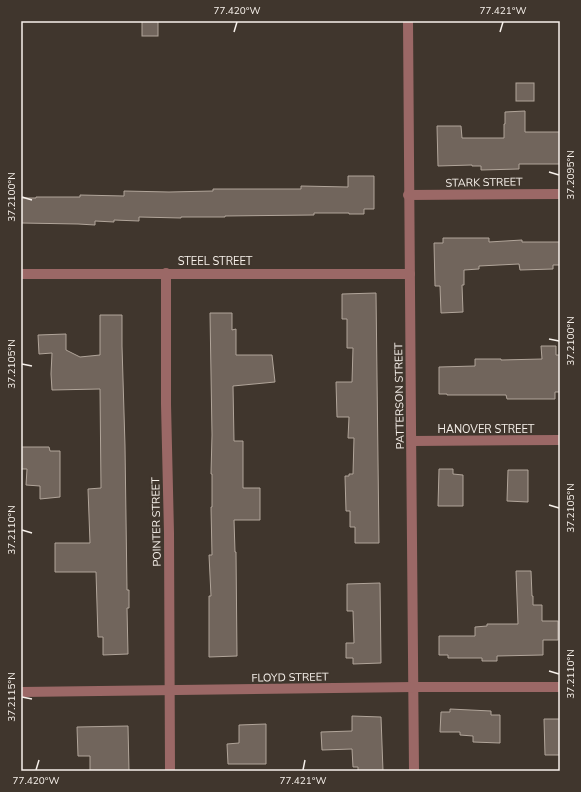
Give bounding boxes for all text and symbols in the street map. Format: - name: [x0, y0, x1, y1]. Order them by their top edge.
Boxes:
- text: 77.420°W: [213, 4, 261, 18]
- text: 77.421°W: [479, 4, 527, 18]
- text: 37.2095°N: [564, 150, 578, 200]
- text: 37.2100°N: [5, 172, 19, 222]
- street label: STARK STREET: [445, 174, 523, 191]
- street label: STEEL STREET: [178, 254, 253, 269]
- text: 37.2100°N: [564, 316, 578, 366]
- text: 37.2105°N: [5, 339, 19, 389]
- street label: PATTERSON STREET: [391, 342, 408, 449]
- street label: HANOVER STREET: [438, 422, 535, 437]
- street label: POINTER STREET: [148, 477, 165, 567]
- text: 37.2105°N: [564, 483, 578, 533]
- text: 37.2110°N: [5, 505, 19, 555]
- text: 37.2110°N: [564, 649, 578, 699]
- street label: FLOYD STREET: [251, 669, 329, 686]
- text: 37.2115°N: [5, 672, 19, 722]
- text: 77.420°W: [12, 774, 60, 788]
- text: 77.421°W: [279, 774, 327, 788]

